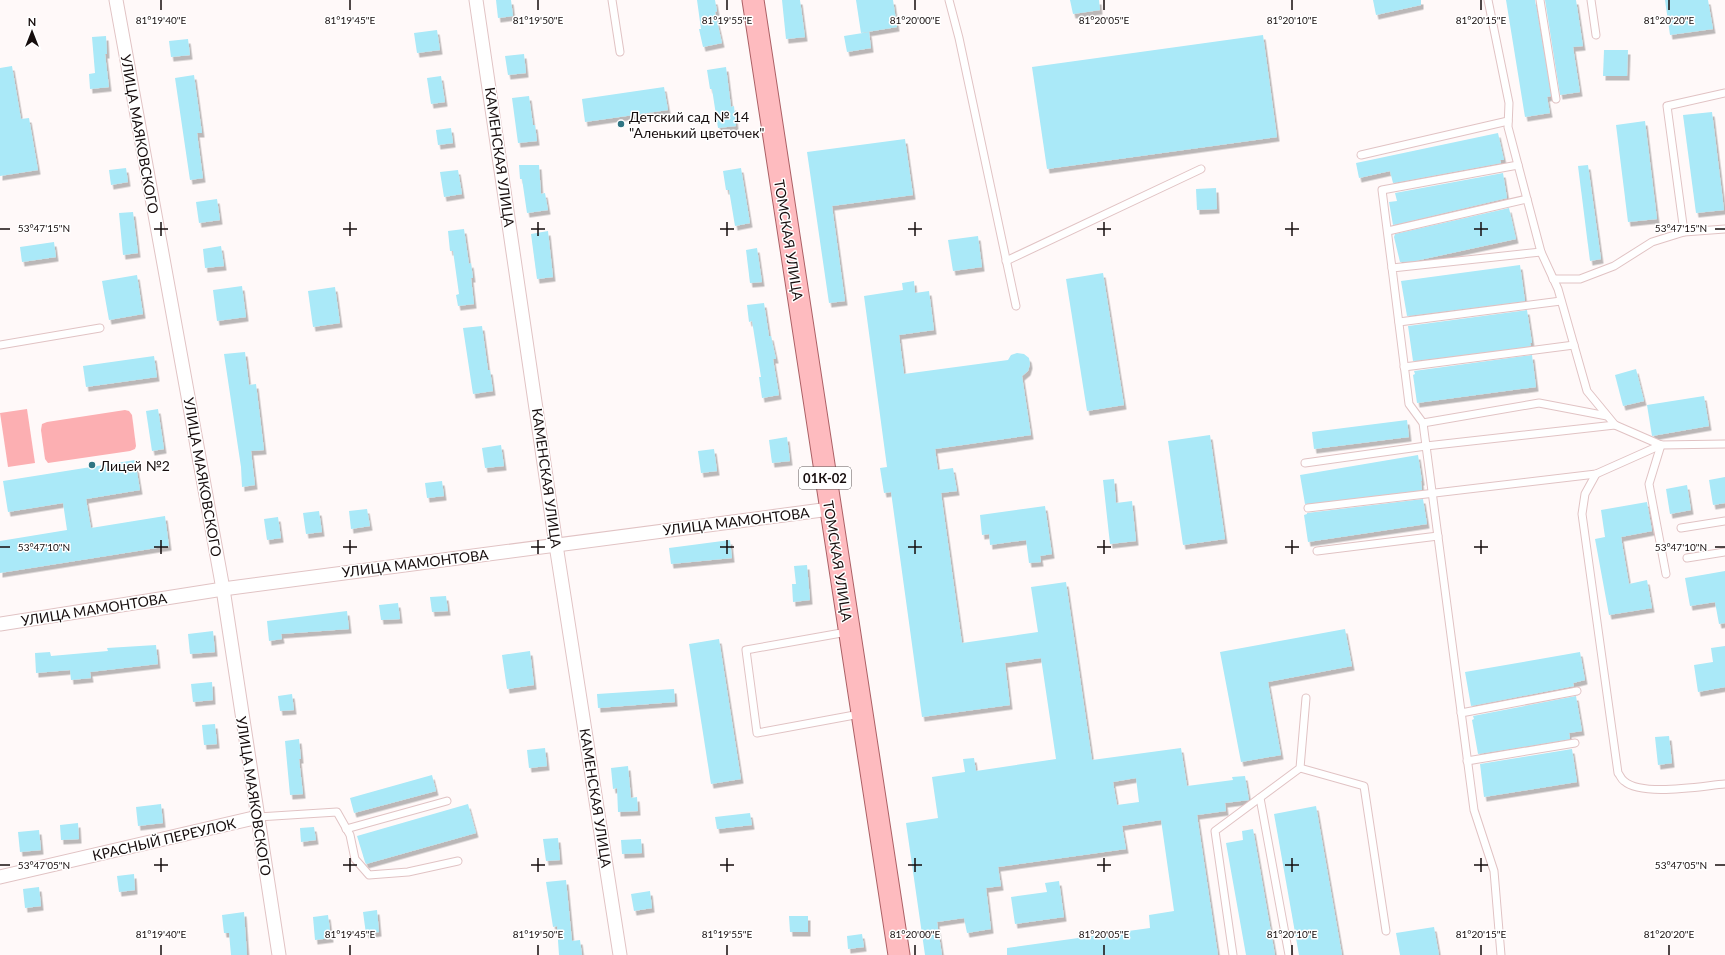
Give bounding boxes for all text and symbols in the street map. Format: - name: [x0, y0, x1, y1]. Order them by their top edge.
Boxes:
- north arrow: [12, 12, 52, 52]
- text: 81°19'40"E: [136, 14, 186, 26]
- text: 81°19'45"E: [325, 14, 375, 26]
- text: 81°19'50"E: [513, 14, 563, 26]
- text: 81°19'55"E: [702, 14, 752, 26]
- text: 81°20'00"E: [890, 14, 940, 26]
- text: 81°20'05"E: [1079, 14, 1129, 26]
- text: 81°20'10"E: [1267, 14, 1317, 26]
- text: 81°20'15"E: [1456, 14, 1506, 26]
- text: 81°20'20"E: [1644, 14, 1694, 26]
- text: N: [28, 15, 36, 28]
- street label: УЛИЦА МАЯКОВСКОГО: [118, 53, 162, 215]
- street label: КАМЕНСКАЯ УЛИЦА: [482, 86, 518, 228]
- place label: Детский сад № 14 "Аленький цветочек": [629, 108, 765, 141]
- marker: Детский сад № 14 "Аленький цветочек": [616, 119, 626, 129]
- street label: ТОМСКАЯ УЛИЦА: [771, 178, 807, 302]
- text: 53°47'15"N: [18, 222, 70, 234]
- text: 53°47'15"N: [1655, 222, 1707, 234]
- street label: УЛИЦА МАЯКОВСКОГО: [181, 396, 225, 558]
- street label: КАМЕНСКАЯ УЛИЦА: [529, 407, 565, 549]
- place label: Лицей №2: [99, 457, 170, 474]
- marker: Лицей №2: [87, 460, 97, 470]
- road number: 01К-02: [799, 467, 851, 489]
- street label: ТОМСКАЯ УЛИЦА: [820, 499, 856, 623]
- street label: УЛИЦА МАМОНТОВА: [662, 504, 811, 538]
- text: 53°47'10"N: [18, 541, 70, 553]
- text: 53°47'10"N: [1655, 541, 1707, 553]
- street label: УЛИЦА МАМОНТОВА: [341, 546, 490, 580]
- street label: УЛИЦА МАМОНТОВА: [20, 589, 169, 629]
- street label: УЛИЦА МАЯКОВСКОГО: [233, 715, 275, 877]
- street label: КАМЕНСКАЯ УЛИЦА: [577, 727, 615, 869]
- street label: КРАСНЫЙ ПЕРЕУЛОК: [91, 814, 238, 864]
- text: 53°47'05"N: [18, 859, 70, 871]
- text: 53°47'05"N: [1655, 859, 1707, 871]
- text: 81°19'40"E: [136, 928, 186, 940]
- text: 81°19'45"E: [325, 928, 375, 940]
- text: 81°19'50"E: [513, 928, 563, 940]
- text: 81°19'55"E: [702, 928, 752, 940]
- text: 81°20'00"E: [890, 928, 940, 940]
- text: 81°20'05"E: [1079, 928, 1129, 940]
- text: 81°20'10"E: [1267, 928, 1317, 940]
- text: 81°20'15"E: [1456, 928, 1506, 940]
- text: 81°20'20"E: [1644, 928, 1694, 940]

